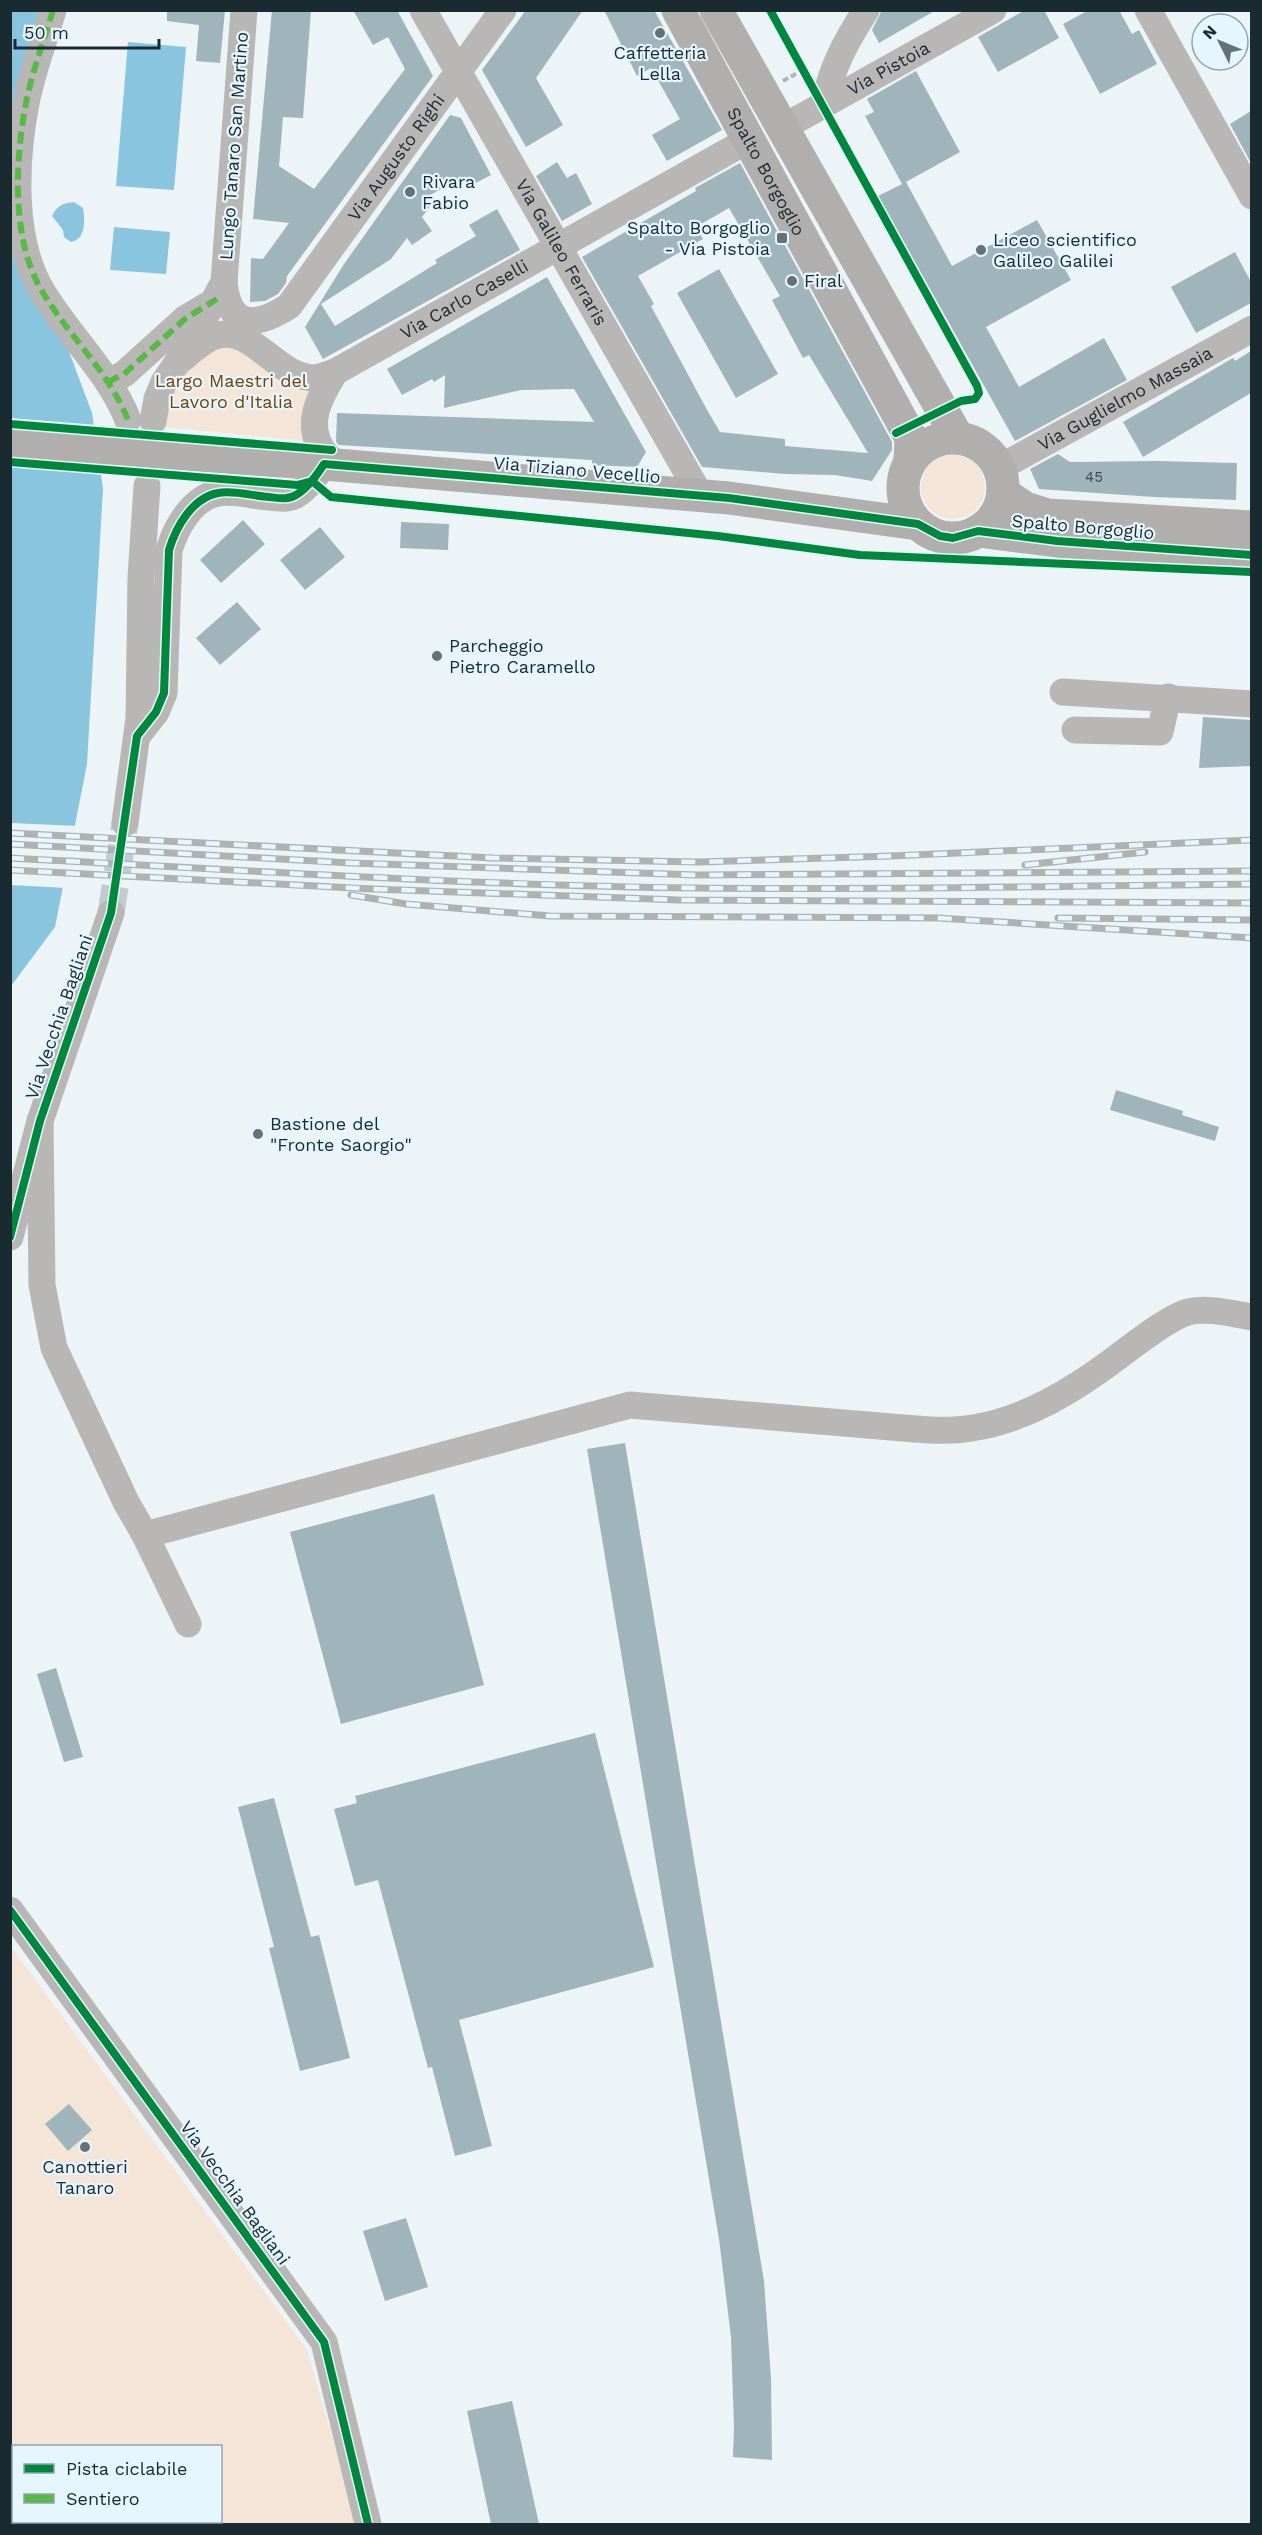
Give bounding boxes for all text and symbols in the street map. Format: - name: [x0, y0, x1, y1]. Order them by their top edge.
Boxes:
- scale bar: [15, 12, 159, 50]
- north arrow: [1190, 12, 1250, 72]
- text: N: [1198, 21, 1220, 43]
- text: 50 m: [24, 22, 69, 43]
- marker: Caffetteria Lella: [653, 26, 667, 40]
- street label: Lungo Tanaro San Martino: [215, 31, 252, 261]
- street label: Via Pistoia: [843, 37, 933, 99]
- place label: Caffetteria Lella: [613, 42, 707, 84]
- street label: Via Augusto Righi: [343, 90, 449, 225]
- street label: Spalto Borgoglio: [723, 103, 810, 239]
- place label: Rivara Fabio: [422, 171, 475, 213]
- street label: Via Galileo Ferraris: [512, 175, 612, 329]
- marker: Rivara Fabio: [403, 185, 417, 199]
- place label: Spalto Borgoglio - Via Pistoia: [627, 217, 770, 259]
- place label: Liceo scientifico Galileo Galilei: [993, 229, 1137, 271]
- marker: Spalto Borgoglio - Via Pistoia: [775, 231, 789, 245]
- marker: Liceo scientifico Galileo Galilei: [974, 243, 988, 257]
- street label: Via Carlo Caselli: [397, 255, 532, 343]
- place label: Firal: [804, 270, 843, 291]
- marker: Firal: [785, 274, 799, 288]
- street label: Via Guglielmo Massaia: [1034, 342, 1216, 455]
- park label: Largo Maestri del Lavoro d'Italia: [155, 370, 308, 412]
- street label: Via Tiziano Vecellio: [493, 452, 661, 487]
- house number: 45: [1085, 468, 1103, 486]
- street label: Spalto Borgoglio: [1011, 510, 1155, 543]
- place label: Parcheggio Pietro Caramello: [449, 635, 596, 677]
- marker: Parcheggio Pietro Caramello: [430, 649, 444, 663]
- street label: Via Vecchia Bagliani: [20, 932, 97, 1102]
- place label: Bastione del "Fronte Saorgio": [270, 1113, 412, 1155]
- marker: Bastione del "Fronte Saorgio": [251, 1127, 265, 1141]
- street label: Via Vecchia Bagliani: [176, 2117, 295, 2269]
- marker: Canottieri Tanaro: [78, 2140, 92, 2154]
- place label: Canottieri Tanaro: [42, 2156, 128, 2198]
- legend: [12, 2445, 222, 2523]
- text: Pista ciclabile: [66, 2458, 187, 2479]
- text: Sentiero: [66, 2488, 140, 2509]

